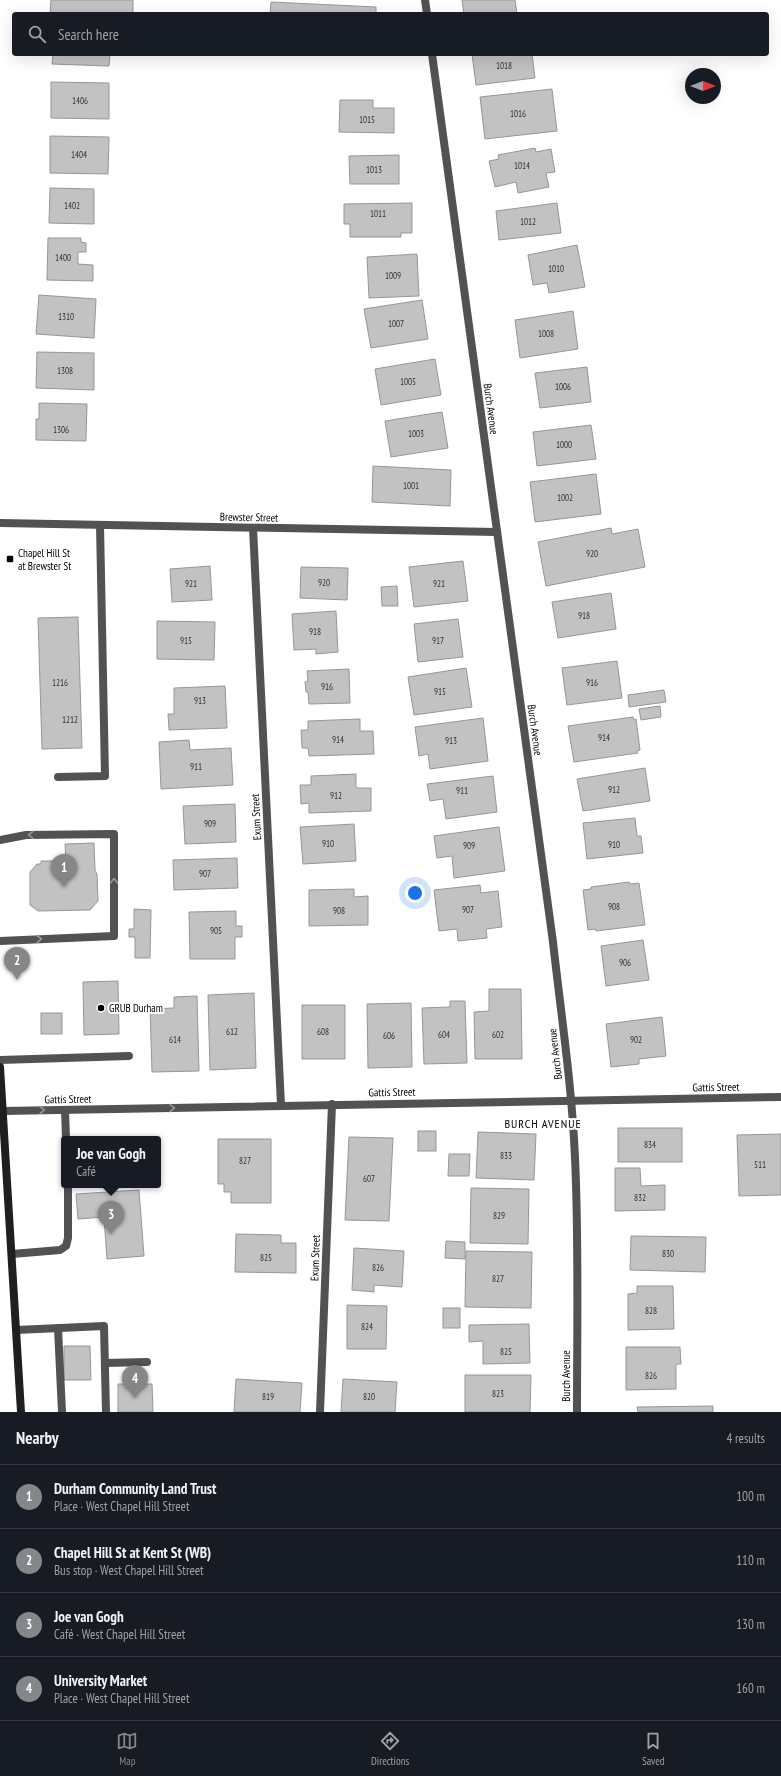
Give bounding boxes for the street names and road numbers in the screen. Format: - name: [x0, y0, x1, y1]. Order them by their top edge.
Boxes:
- street label: Burch Avenue: [480, 382, 502, 436]
- street label: Brewster Street: [220, 509, 278, 525]
- street label: Burch Avenue: [524, 703, 546, 757]
- street label: Exum Street: [248, 794, 264, 840]
- street label: Burch Avenue: [545, 1027, 565, 1080]
- street label: Gattis Street: [692, 1080, 740, 1094]
- street label: Gattis Street: [368, 1085, 416, 1099]
- street label: Gattis Street: [44, 1092, 92, 1106]
- street label: Exum Street: [307, 1235, 323, 1281]
- street label: Burch Avenue: [559, 1350, 573, 1402]

